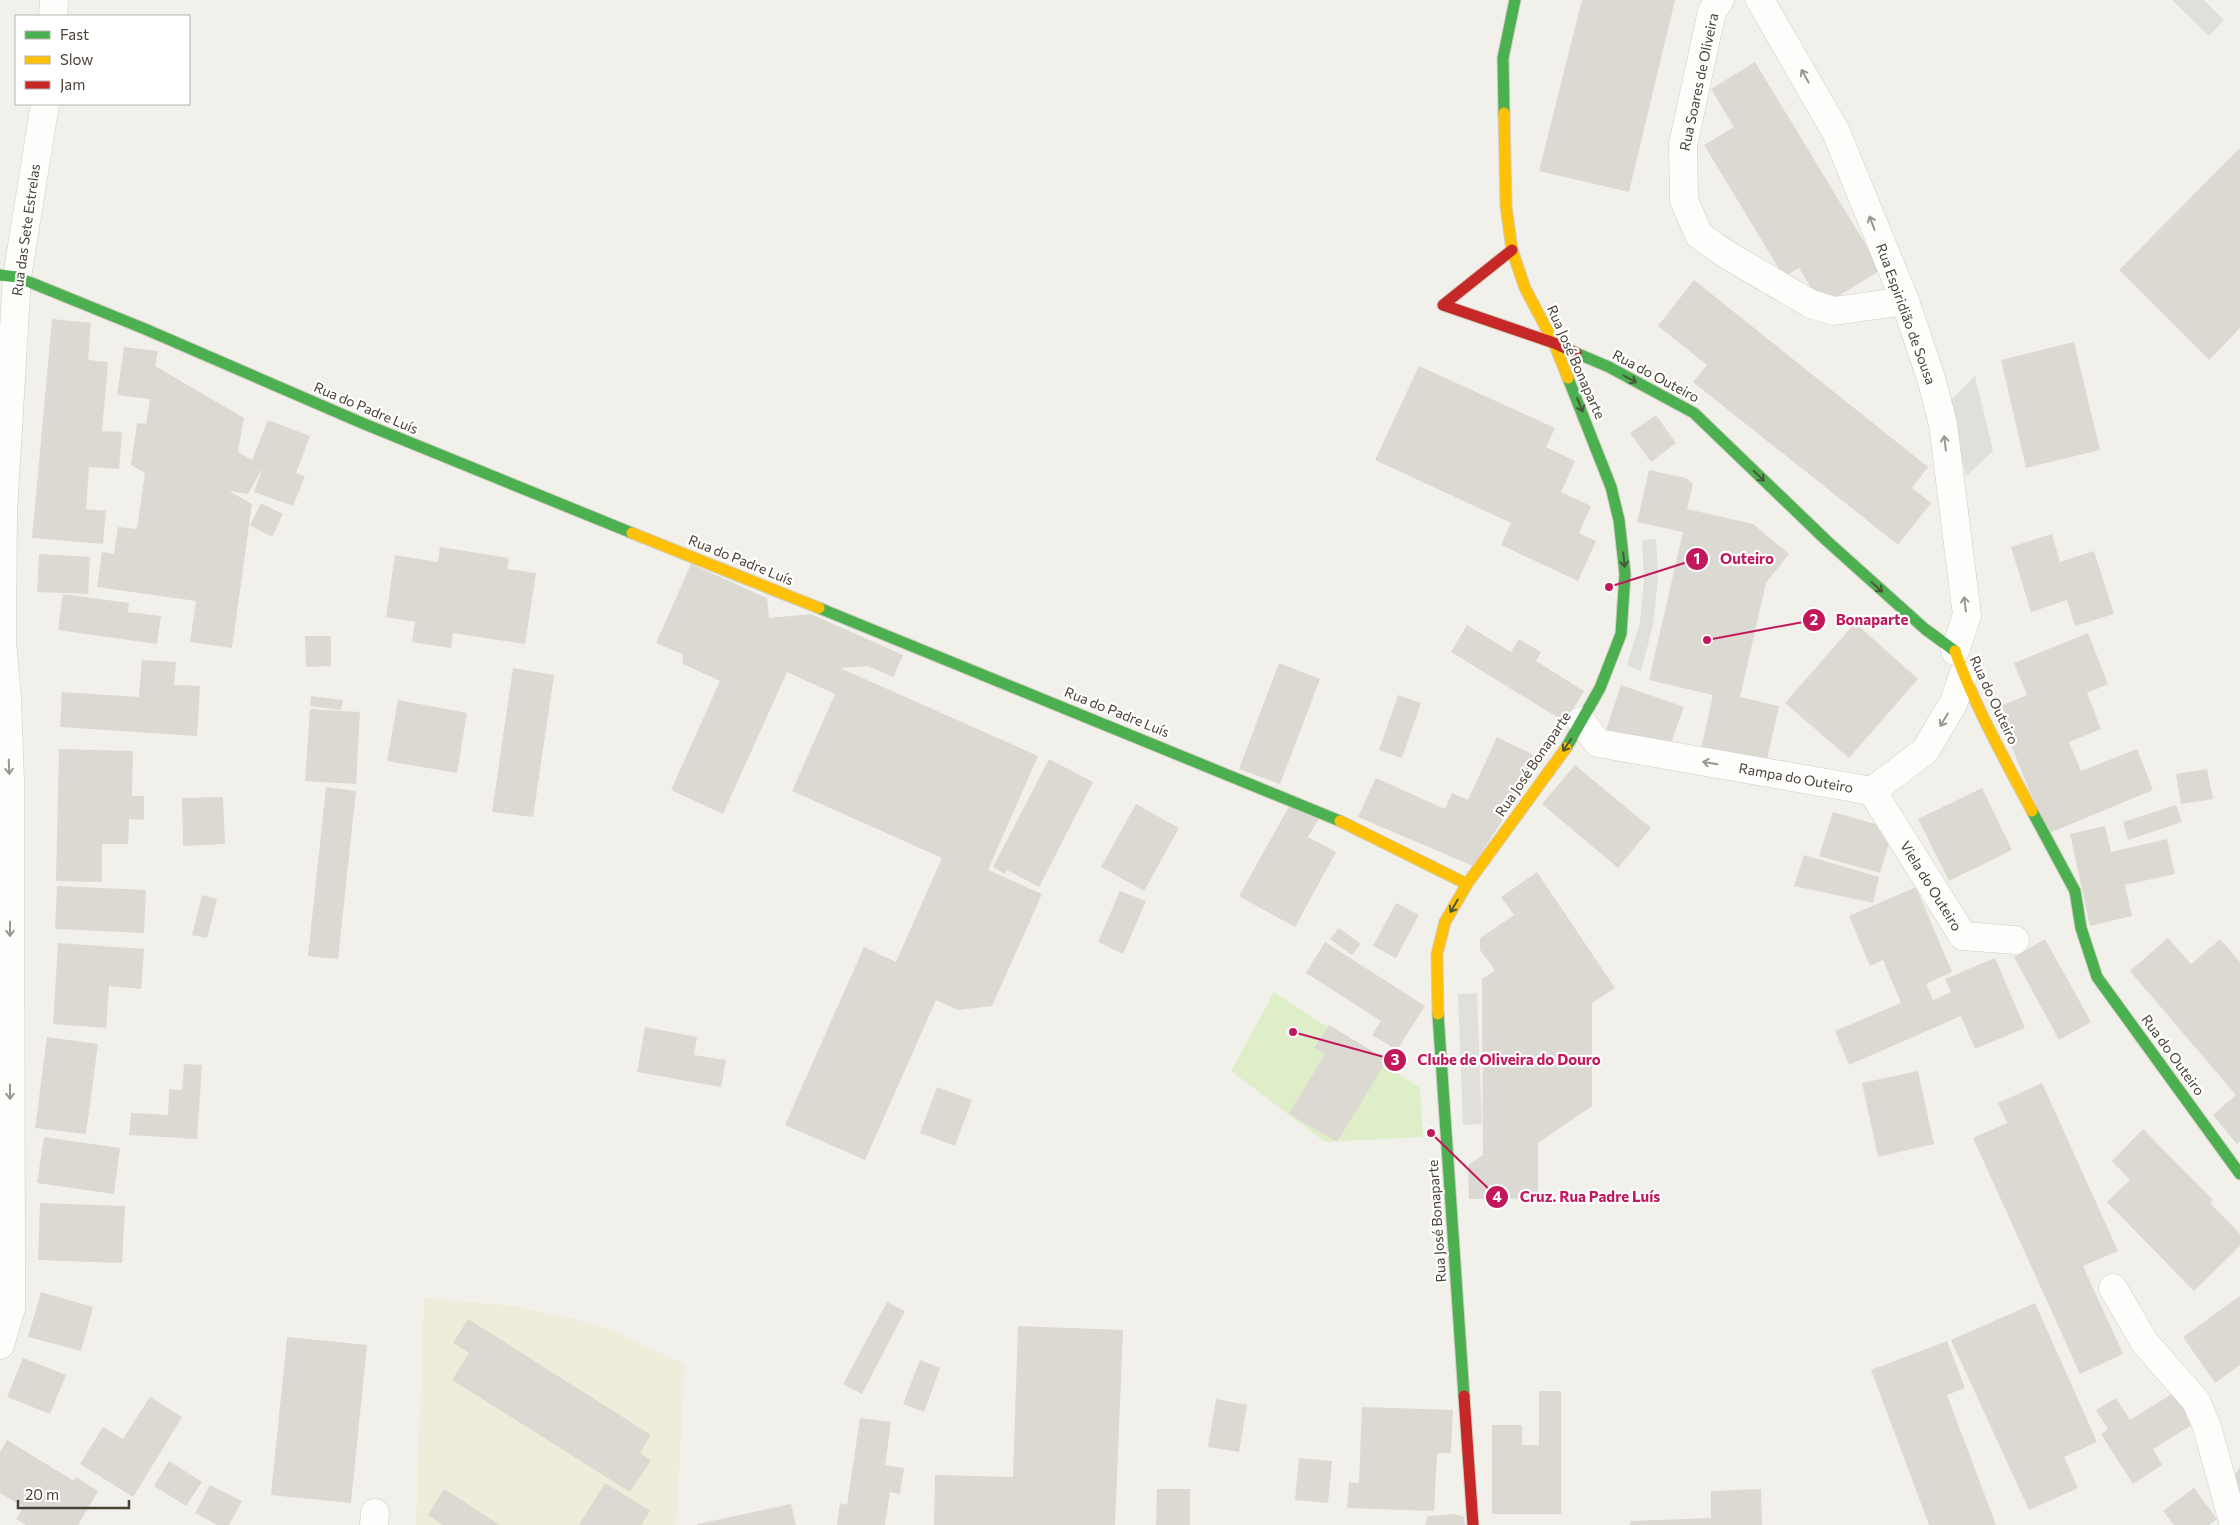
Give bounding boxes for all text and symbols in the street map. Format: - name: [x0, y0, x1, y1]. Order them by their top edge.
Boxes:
- street label: Rua Soares de Oliveira: [1676, 12, 1721, 152]
- legend: [15, 15, 190, 105]
- text: Fast: [60, 25, 89, 43]
- text: Slow: [60, 50, 93, 68]
- one-way arrow: [1800, 68, 1810, 83]
- text: Jam: [60, 75, 85, 93]
- street label: Rua das Sete Estrelas: [8, 163, 43, 297]
- one-way arrow: [1867, 216, 1876, 231]
- street label: Rua Espiridião de Sousa: [1873, 241, 1940, 387]
- street label: Rua José Bonaparte: [1544, 302, 1609, 421]
- street label: Rua do Outeiro: [1610, 346, 1703, 406]
- one-way arrow: [1623, 374, 1637, 384]
- street label: Rua do Padre Luís: [311, 378, 421, 437]
- one-way arrow: [1575, 397, 1585, 412]
- one-way arrow: [1940, 435, 1950, 451]
- one-way arrow: [1753, 469, 1765, 482]
- street label: Rua do Padre Luís: [686, 531, 796, 588]
- callout: Outeiro: [1685, 544, 1784, 574]
- text: 1: [1694, 549, 1700, 567]
- text: Outeiro: [1720, 549, 1774, 567]
- one-way arrow: [1619, 552, 1629, 568]
- one-way arrow: [1871, 581, 1884, 592]
- one-way arrow: [1960, 597, 1970, 613]
- callout: Bonaparte: [1801, 605, 1919, 635]
- text: 2: [1810, 610, 1818, 628]
- text: Bonaparte: [1836, 610, 1908, 628]
- street label: Rua do Outeiro: [1966, 653, 2022, 747]
- street label: Rua do Padre Luís: [1062, 683, 1172, 740]
- street label: Rua José Bonaparte: [1491, 708, 1574, 819]
- one-way arrow: [1938, 712, 1948, 726]
- one-way arrow: [1562, 738, 1573, 752]
- one-way arrow: [1702, 757, 1718, 767]
- one-way arrow: [4, 758, 14, 775]
- street label: Rampa do Outeiro: [1738, 759, 1855, 796]
- street label: Viela do Outeiro: [1897, 838, 1966, 934]
- one-way arrow: [1449, 899, 1459, 913]
- one-way arrow: [5, 921, 15, 937]
- street label: Rua do Outeiro: [2138, 1011, 2208, 1098]
- callout: Clube de Oliveira do Douro: [1382, 1045, 1610, 1075]
- text: 3: [1391, 1050, 1400, 1068]
- text: Clube de Oliveira do Douro: [1417, 1050, 1601, 1068]
- one-way arrow: [5, 1084, 15, 1100]
- street label: Rua José Bonaparte: [1424, 1159, 1449, 1283]
- callout: Cruz. Rua Padre Luís: [1484, 1182, 1670, 1212]
- text: 4: [1492, 1187, 1502, 1205]
- text: Cruz. Rua Padre Luís: [1520, 1187, 1660, 1205]
- scale bar: [18, 1478, 129, 1510]
- text: 20 m: [25, 1485, 59, 1503]

